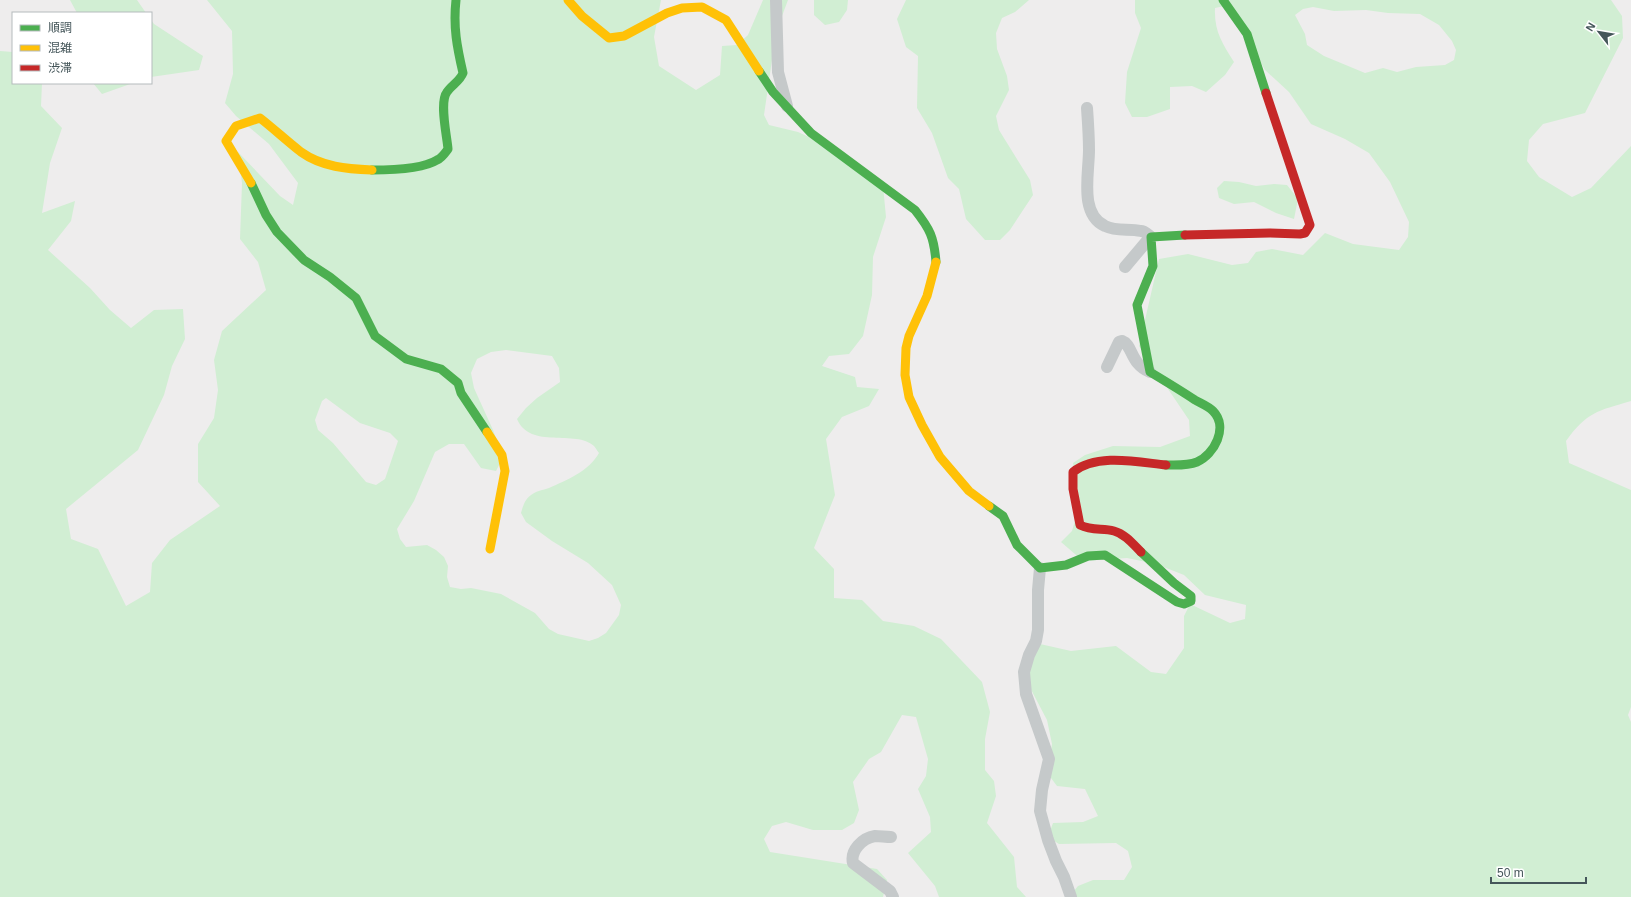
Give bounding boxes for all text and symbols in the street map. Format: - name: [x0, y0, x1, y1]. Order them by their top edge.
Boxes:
- legend: [12, 12, 152, 84]
- north arrow: [1579, 12, 1619, 52]
- text: N: [1583, 20, 1598, 33]
- text: 順調: [48, 21, 72, 35]
- text: 混雑: [48, 41, 72, 55]
- text: 渋滞: [48, 61, 72, 75]
- scale bar: [1491, 859, 1586, 885]
- text: 50 m: [1497, 866, 1524, 880]

